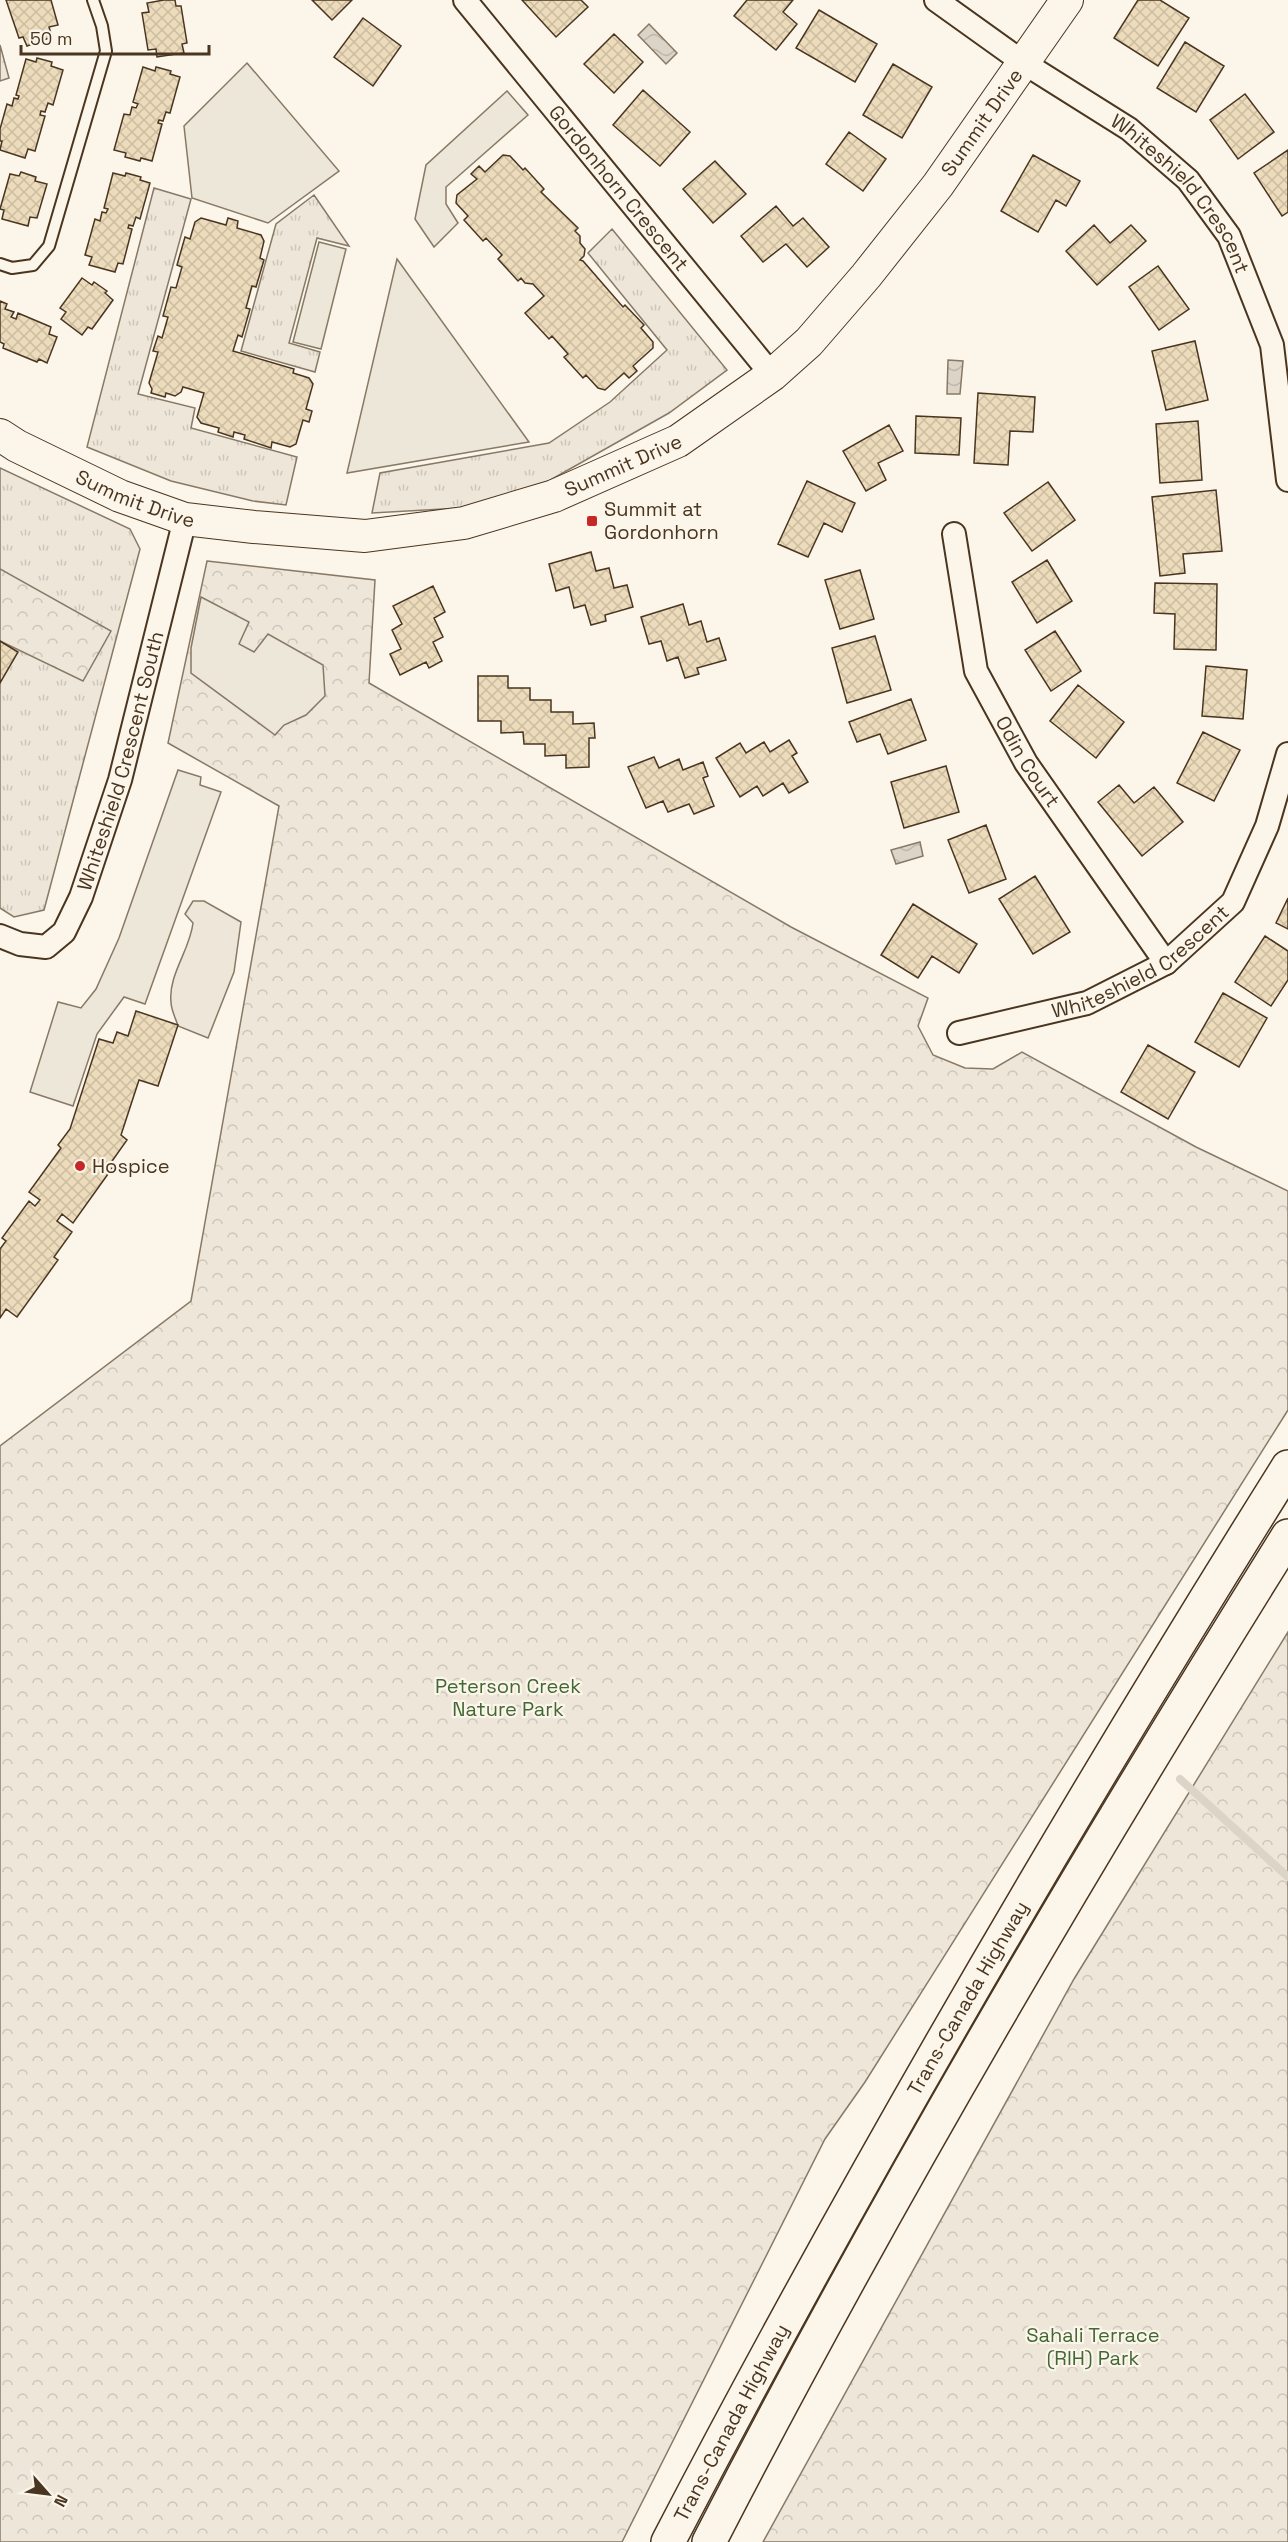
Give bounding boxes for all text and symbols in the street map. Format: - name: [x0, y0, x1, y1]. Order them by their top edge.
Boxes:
- scale bar: [21, 18, 208, 56]
- text: 50 m: [30, 27, 72, 50]
- street label: Summit Drive: [935, 63, 1028, 182]
- street label: Gordonhorn Crescent: [543, 100, 695, 276]
- street label: Whiteshield Crescent: [1106, 108, 1255, 277]
- street label: Summit Drive: [560, 428, 686, 503]
- street label: Summit Drive: [71, 463, 196, 533]
- place label: Summit at Gordonhorn: [604, 496, 719, 545]
- marker: Summit at Gordonhorn: [585, 514, 599, 528]
- street label: Whiteshield Crescent South: [71, 628, 170, 894]
- street label: Odin Court: [990, 711, 1066, 812]
- street label: Whiteshield Crescent: [1049, 899, 1234, 1024]
- place label: Hospice: [92, 1153, 170, 1179]
- marker: Hospice: [73, 1159, 87, 1173]
- park label: Peterson Creek Nature Park: [435, 1673, 581, 1722]
- street label: Trans-Canada Highway: [901, 1896, 1034, 2100]
- street label: Trans-Canada Highway: [668, 2319, 795, 2526]
- park label: Sahali Terrace (RIH) Park: [1026, 2322, 1160, 2371]
- north arrow: [18, 2464, 78, 2524]
- text: N: [49, 2491, 73, 2510]

